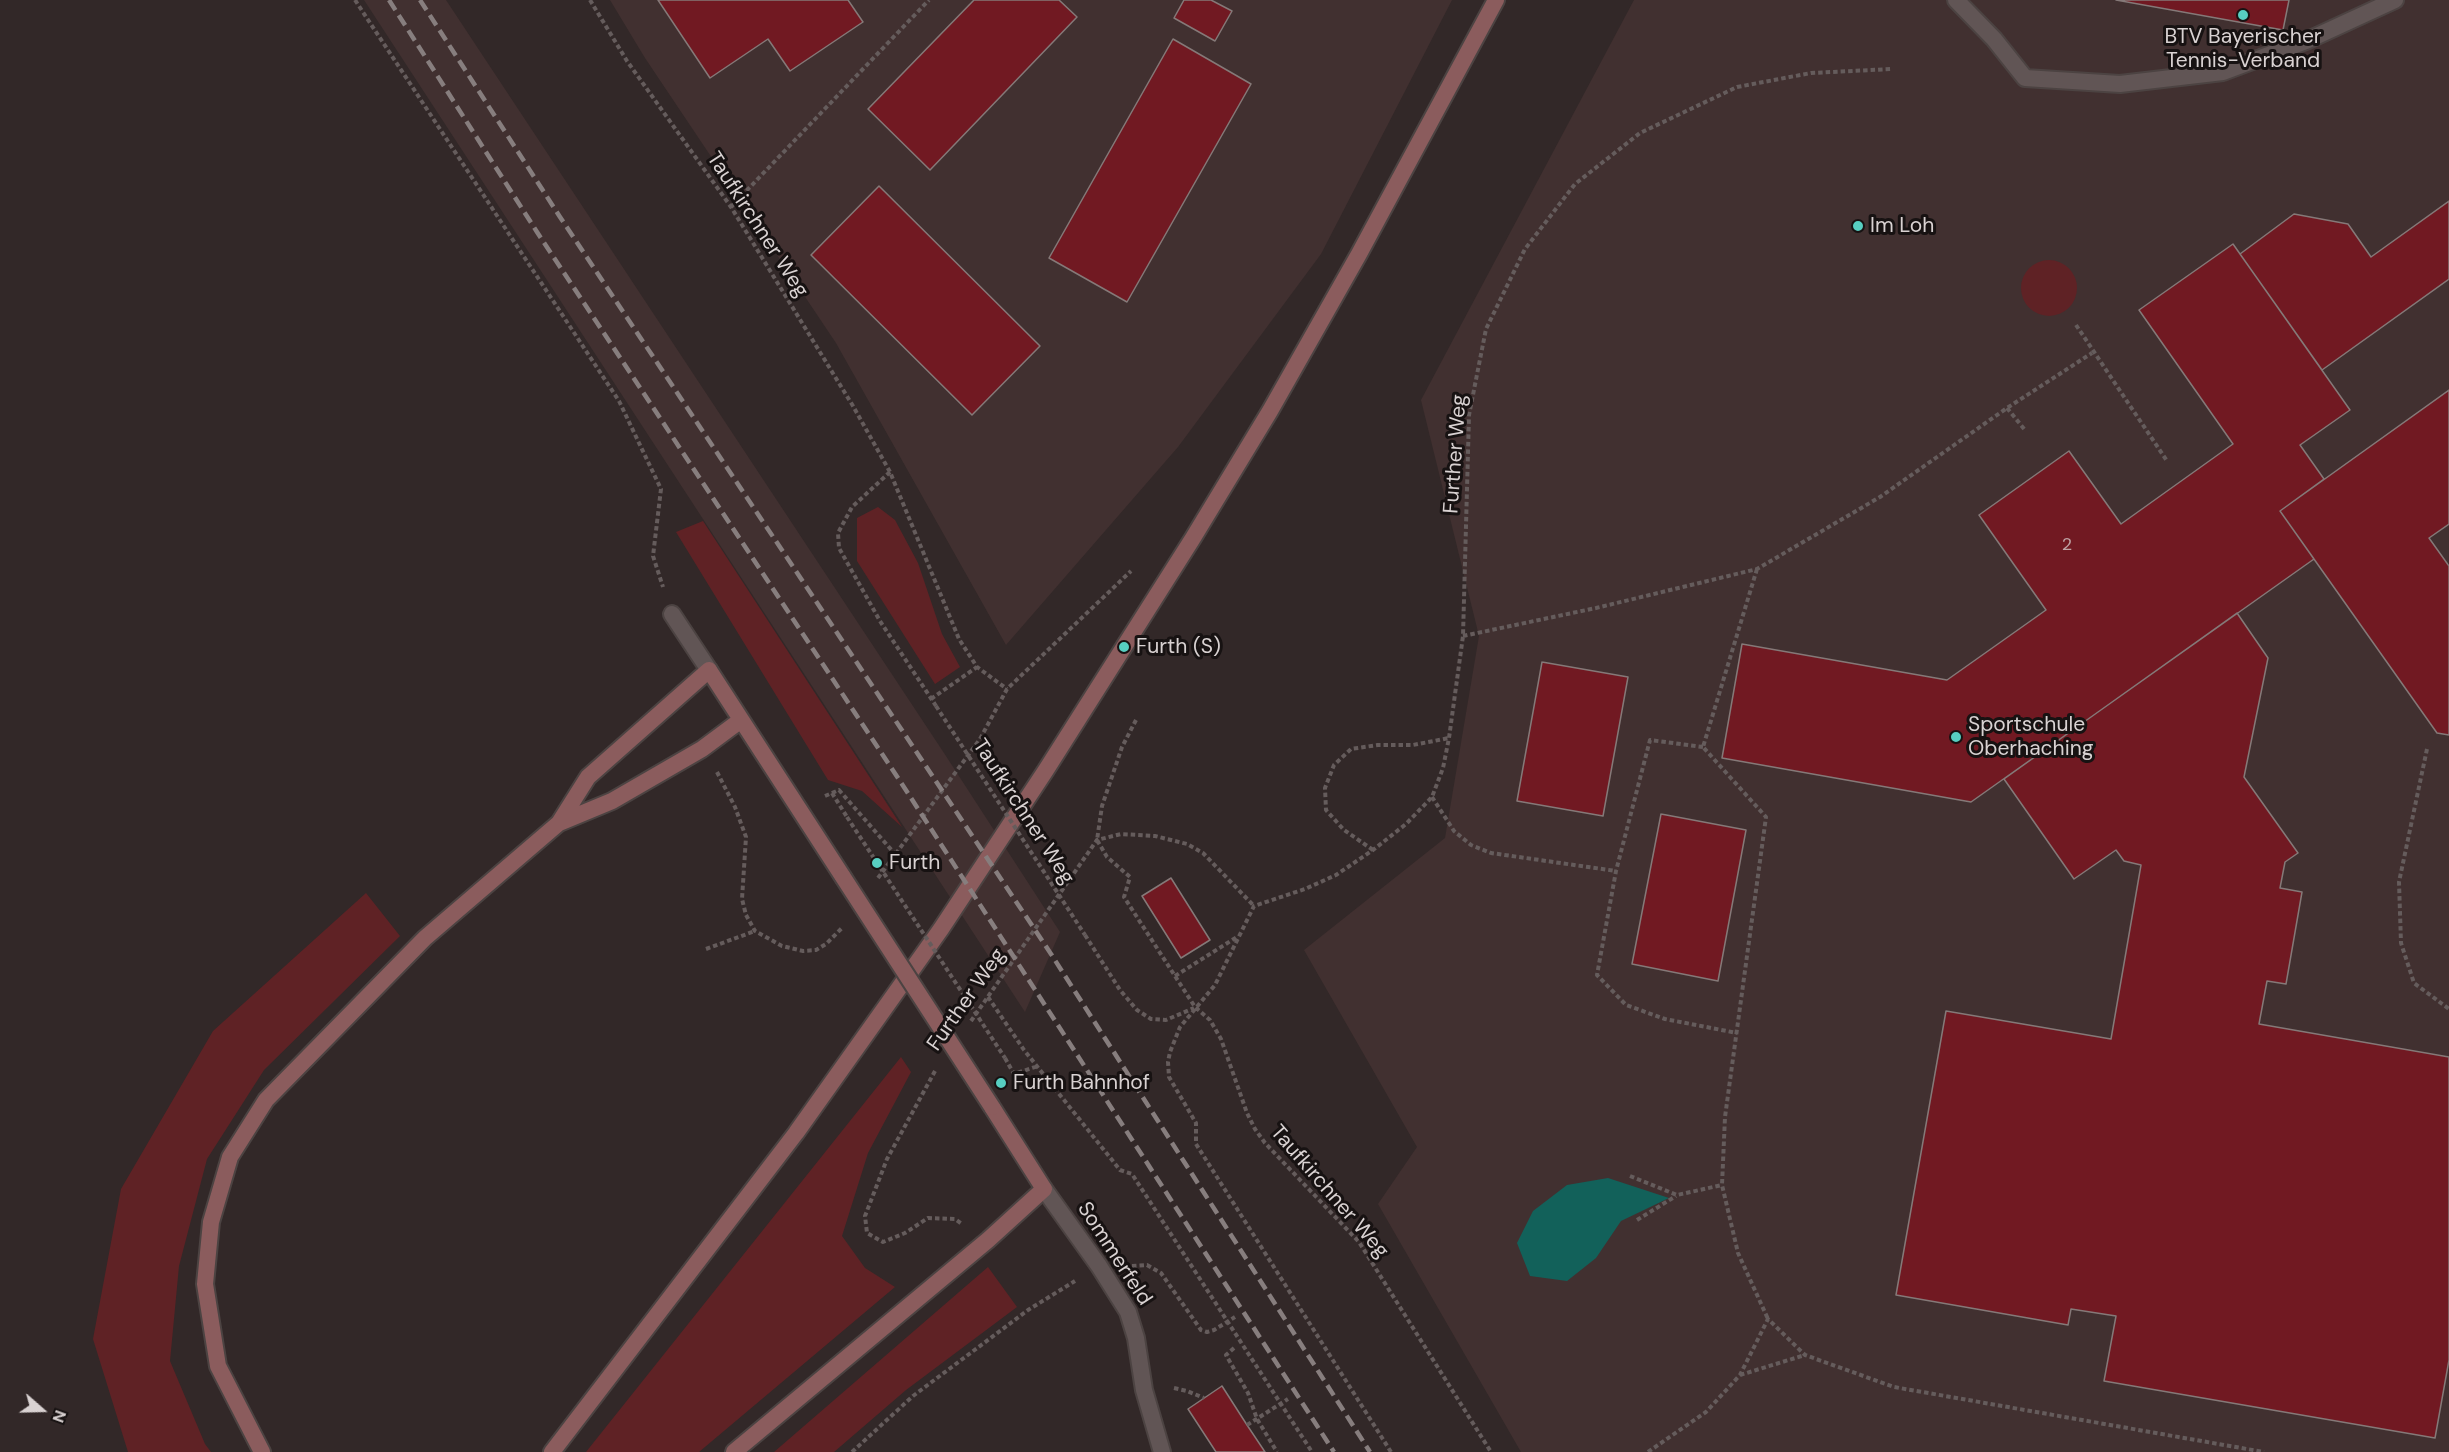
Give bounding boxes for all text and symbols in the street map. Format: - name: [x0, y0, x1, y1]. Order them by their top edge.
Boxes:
- marker: BTV Bayerischer Tennis-Verband: [2236, 8, 2250, 22]
- place label: BTV Bayerischer Tennis-Verband: [2164, 24, 2322, 74]
- street label: Taufkirchner Weg: [701, 148, 813, 302]
- place label: Im Loh: [1870, 213, 1934, 239]
- marker: Im Loh: [1851, 219, 1865, 233]
- street label: Further Weg: [1439, 394, 1473, 514]
- house number: 2: [2062, 534, 2072, 556]
- place label: Furth (S): [1136, 634, 1221, 660]
- marker: Furth (S): [1117, 640, 1131, 654]
- place label: Sportschule Oberhaching: [1968, 712, 2093, 762]
- marker: Sportschule Oberhaching: [1949, 730, 1963, 744]
- street label: Taufkirchner Weg: [967, 735, 1079, 889]
- place label: Furth: [889, 850, 940, 876]
- marker: Furth: [870, 856, 884, 870]
- street label: Further Weg: [922, 944, 1012, 1056]
- place label: Furth Bahnhof: [1013, 1070, 1150, 1096]
- marker: Furth Bahnhof: [994, 1076, 1008, 1090]
- street label: Taufkirchner Weg: [1264, 1120, 1394, 1264]
- street label: Sommerfeld: [1071, 1198, 1157, 1310]
- north arrow: [12, 1380, 72, 1440]
- text: N: [48, 1407, 71, 1425]

